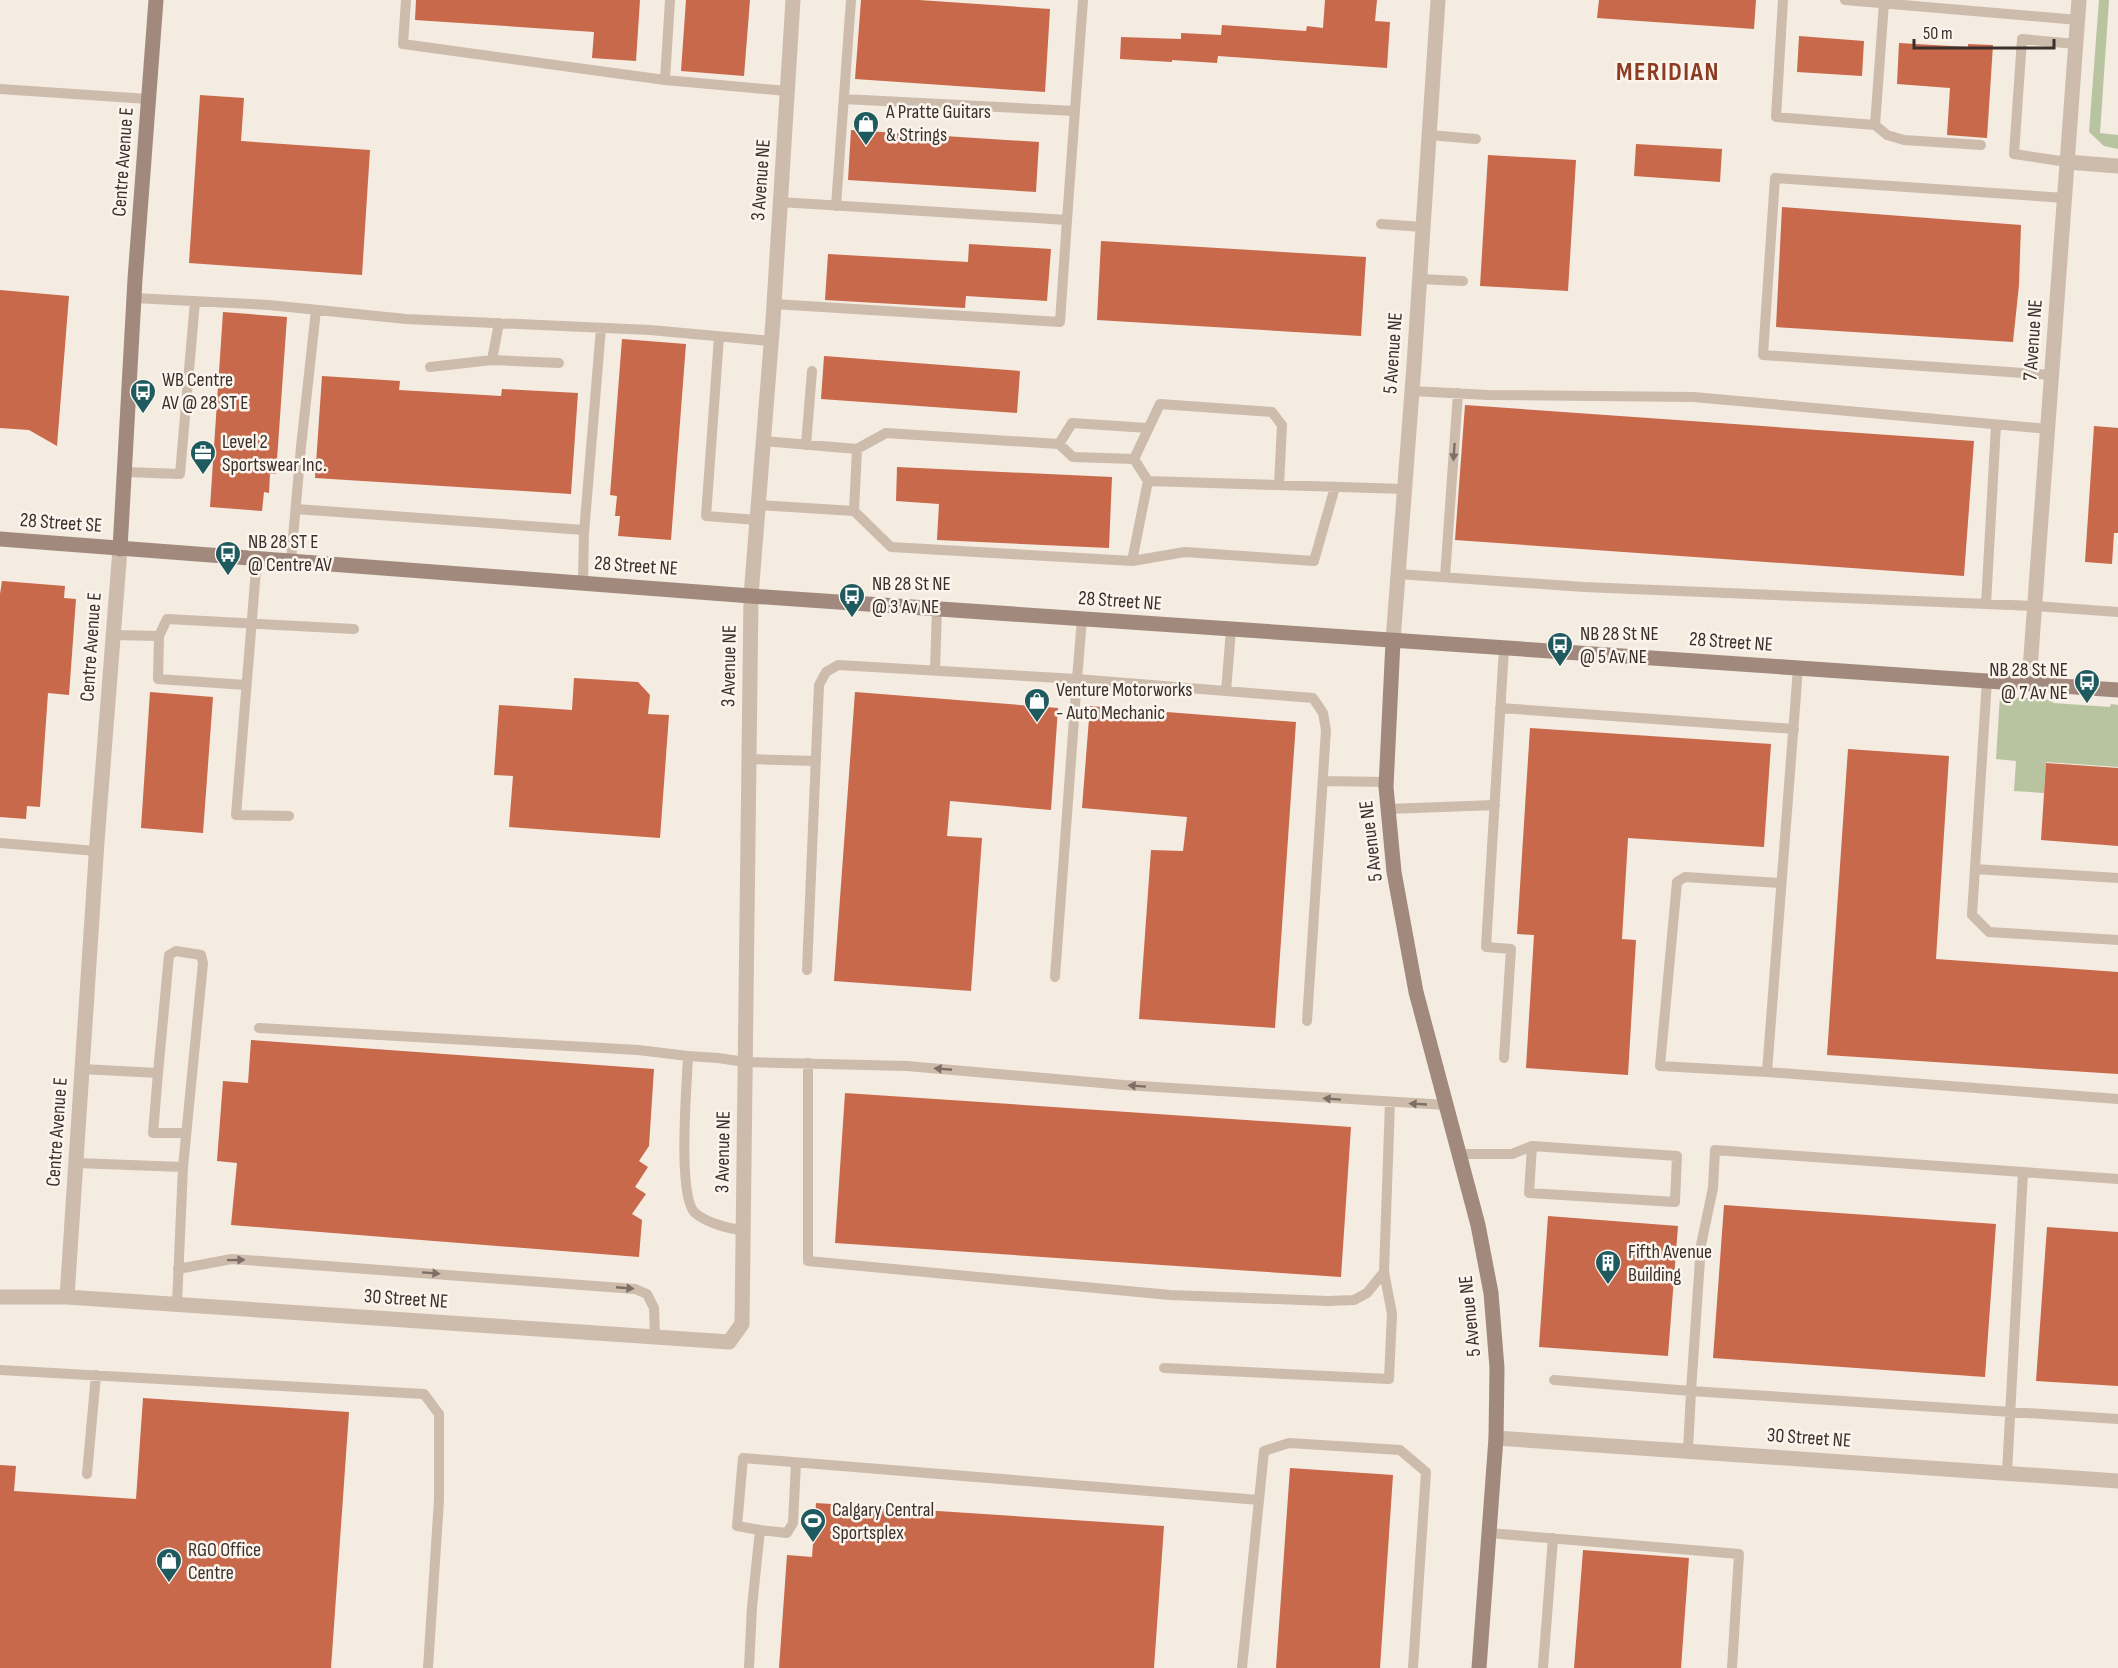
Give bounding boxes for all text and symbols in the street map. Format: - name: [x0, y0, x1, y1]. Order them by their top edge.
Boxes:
- scale bar: [1914, 12, 2054, 50]
- text: 50 m: [1923, 23, 1953, 44]
- district label: MERIDIAN: [1616, 57, 1720, 88]
- place label: A Pratte Guitars & Strings: [885, 100, 991, 147]
- street label: Centre Avenue E: [107, 107, 139, 217]
- shop icon: A Pratte Guitars & Strings: [851, 109, 881, 147]
- street label: 3 Avenue NE: [746, 138, 776, 222]
- street label: 7 Avenue NE: [2018, 298, 2048, 382]
- street label: 5 Avenue NE: [1378, 311, 1408, 395]
- place label: WB Centre AV @ 28 ST E: [161, 368, 248, 415]
- bus stop icon: WB Centre AV @ 28 ST E: [128, 377, 158, 415]
- place label: Level 2 Sportswear Inc.: [222, 430, 327, 477]
- office icon: Level 2 Sportswear Inc.: [188, 438, 218, 476]
- one-way arrow: [1449, 442, 1459, 461]
- street label: 28 Street SE: [19, 508, 103, 538]
- place label: NB 28 ST E @ Centre AV: [248, 530, 332, 577]
- bus stop icon: NB 28 ST E @ Centre AV: [213, 539, 243, 577]
- street label: 28 Street NE: [593, 551, 679, 581]
- place label: NB 28 St NE @ 3 Av NE: [872, 572, 951, 619]
- bus stop icon: NB 28 St NE @ 3 Av NE: [837, 581, 867, 619]
- street label: 28 Street NE: [1077, 586, 1163, 616]
- street label: Centre Avenue E: [75, 592, 107, 702]
- place label: NB 28 St NE @ 5 Av NE: [1580, 622, 1659, 669]
- street label: 3 Avenue NE: [716, 625, 742, 707]
- street label: 28 Street NE: [1688, 627, 1774, 657]
- bus stop icon: NB 28 St NE @ 5 Av NE: [1545, 630, 1575, 668]
- place label: NB 28 St NE @ 7 Av NE: [1989, 658, 2068, 705]
- bus stop icon: NB 28 St NE @ 7 Av NE: [2072, 667, 2102, 705]
- place label: Venture Motorworks - Auto Mechanic: [1056, 678, 1192, 725]
- shop icon: Venture Motorworks - Auto Mechanic: [1022, 686, 1052, 724]
- street label: 5 Avenue NE: [1354, 799, 1388, 883]
- one-way arrow: [934, 1065, 953, 1074]
- street label: Centre Avenue E: [41, 1077, 73, 1187]
- one-way arrow: [1128, 1081, 1147, 1091]
- one-way arrow: [1323, 1094, 1342, 1104]
- one-way arrow: [1409, 1099, 1428, 1108]
- street label: 3 Avenue NE: [710, 1111, 736, 1193]
- place label: Fifth Avenue Building: [1628, 1240, 1712, 1287]
- building icon: Fifth Avenue Building: [1593, 1248, 1623, 1286]
- one-way arrow: [227, 1255, 246, 1265]
- one-way arrow: [421, 1268, 440, 1278]
- street label: 5 Avenue NE: [1454, 1274, 1486, 1358]
- one-way arrow: [615, 1283, 634, 1293]
- street label: 30 Street NE: [363, 1284, 449, 1314]
- street label: 30 Street NE: [1766, 1423, 1852, 1453]
- place label: Calgary Central Sportsplex: [832, 1498, 934, 1545]
- sports icon: Calgary Central Sportsplex: [798, 1506, 828, 1544]
- place label: RGO Office Centre: [188, 1538, 261, 1585]
- shop icon: RGO Office Centre: [154, 1546, 184, 1584]

